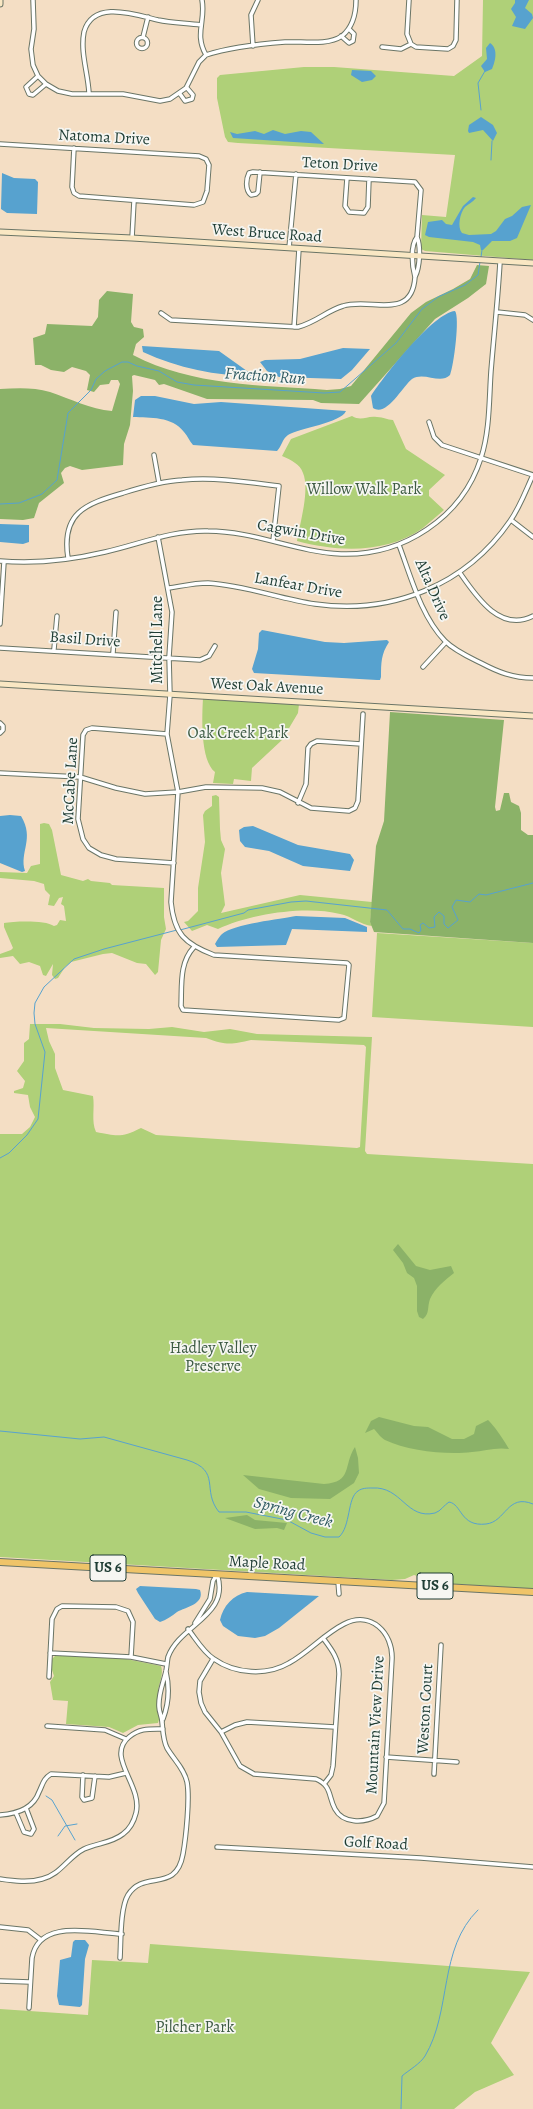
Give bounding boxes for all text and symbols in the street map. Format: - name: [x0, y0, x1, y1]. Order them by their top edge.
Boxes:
- street label: Natoma Drive: [58, 126, 150, 150]
- street label: Teton Drive: [302, 153, 378, 177]
- street label: West Bruce Road: [211, 221, 323, 247]
- water label: Fraction Run: [224, 364, 306, 390]
- park label: Willow Walk Park: [307, 480, 421, 500]
- street label: Cagwin Drive: [255, 516, 347, 550]
- street label: Alta Drive: [410, 557, 454, 623]
- street label: Lanfear Drive: [252, 569, 344, 603]
- street label: Mitchell Lane: [148, 596, 168, 684]
- street label: Basil Drive: [49, 628, 121, 652]
- street label: West Oak Avenue: [210, 674, 324, 700]
- park label: Oak Creek Park: [188, 724, 288, 744]
- street label: McCabe Lane: [59, 737, 83, 825]
- park label: Hadley Valley Preserve: [169, 1339, 257, 1377]
- water label: Spring Creek: [251, 1493, 335, 1533]
- street label: Maple Road: [228, 1552, 306, 1576]
- road number: US 6: [90, 1555, 126, 1581]
- road number: US 6: [417, 1573, 453, 1599]
- street label: Mountain View Drive: [363, 1655, 389, 1795]
- street label: Weston Court: [414, 1663, 438, 1755]
- street label: Golf Road: [344, 1833, 408, 1855]
- park label: Pilcher Park: [156, 2018, 234, 2038]

